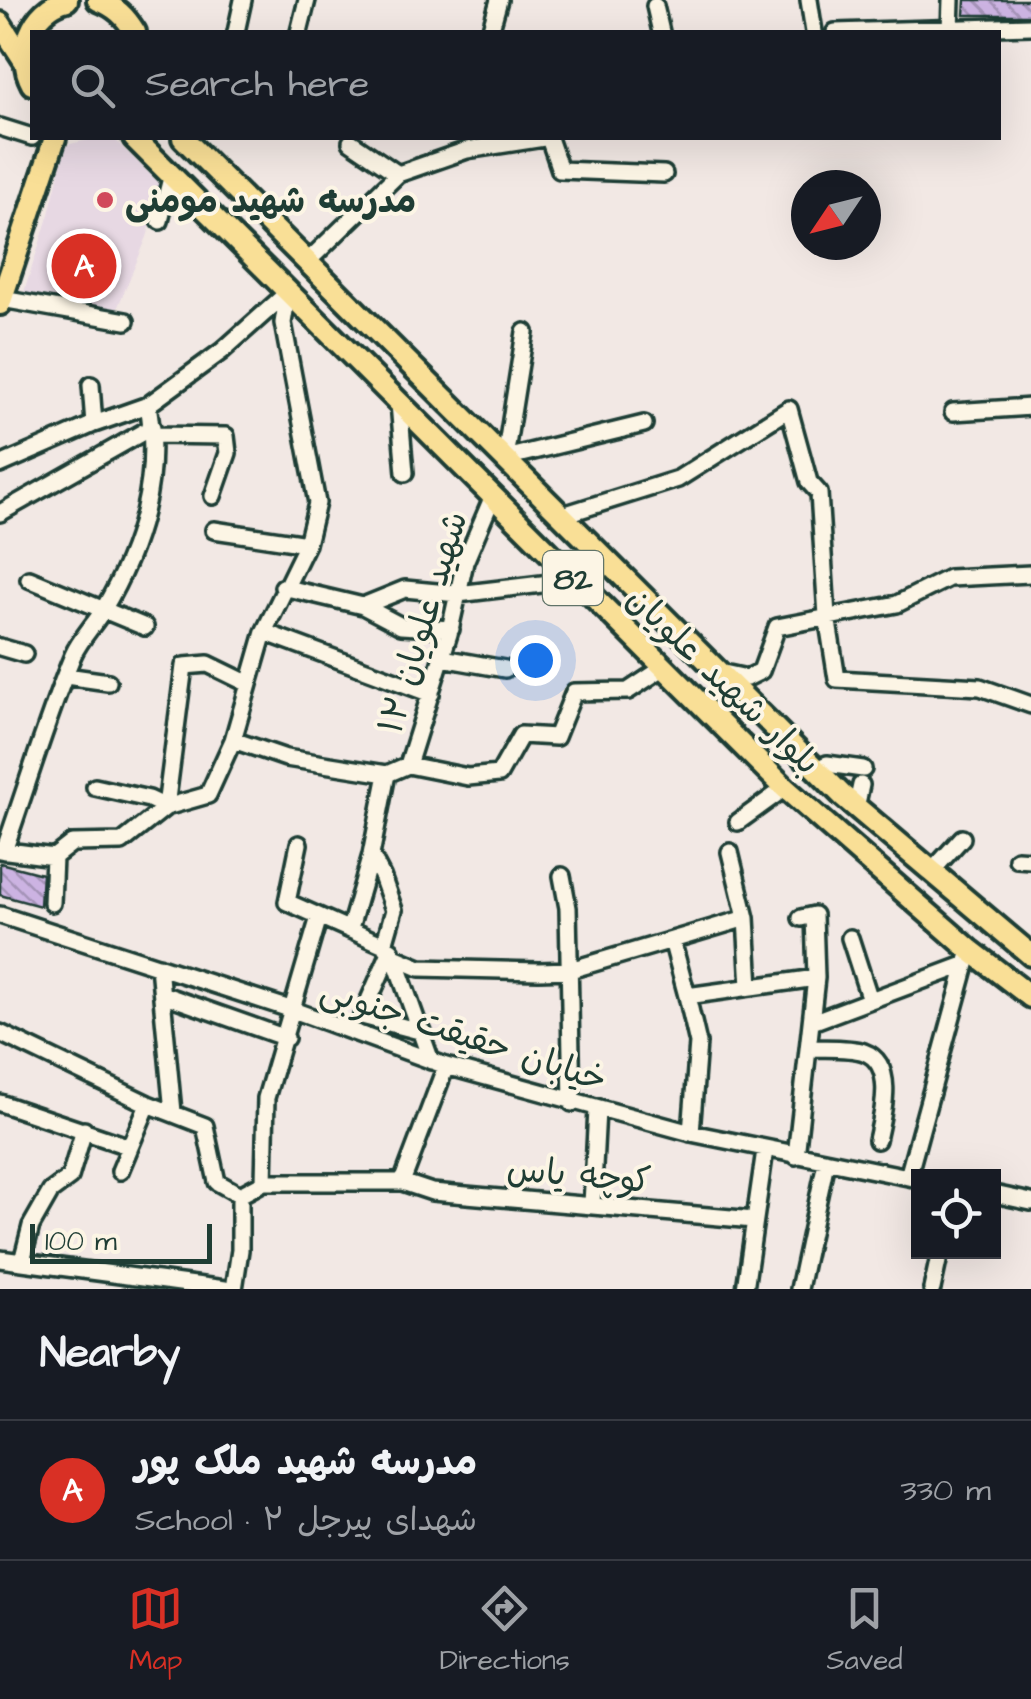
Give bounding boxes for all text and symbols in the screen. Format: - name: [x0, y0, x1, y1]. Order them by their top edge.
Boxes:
- search box: [30, 30, 1001, 140]
- icon: search: [65, 58, 120, 113]
- text: Search here: [145, 59, 369, 111]
- north arrow: [791, 170, 881, 260]
- place label: مدرسه شهید مومنی: [125, 177, 416, 226]
- marker: مدرسه شهید مومنی: [94, 189, 116, 211]
- pin: A: [52, 228, 116, 304]
- street label: شهید علویان ۱۲: [366, 505, 480, 740]
- road number: 82: [543, 551, 603, 605]
- street label: بلوار شهید علویان: [615, 576, 831, 786]
- your location: [510, 635, 561, 686]
- street label: خیابان حقیقت جنوبی: [314, 966, 613, 1105]
- street label: کوچه یاس: [505, 1145, 653, 1206]
- map controls: [911, 1169, 1001, 1259]
- button: locate: [911, 1169, 1001, 1259]
- scale bar: [30, 1219, 212, 1264]
- text: 100 m: [45, 1222, 117, 1261]
- text: Nearby: [40, 1325, 180, 1383]
- text: مدرسه شهید ملک پور: [135, 1437, 477, 1489]
- text: A: [62, 1468, 83, 1513]
- text: 330 m: [901, 1468, 991, 1513]
- text: School · شهدای پیرجل ۲: [135, 1498, 477, 1543]
- tab: Map: [128, 1581, 183, 1680]
- tab: Directions: [440, 1581, 570, 1680]
- tab: Saved: [826, 1581, 903, 1680]

